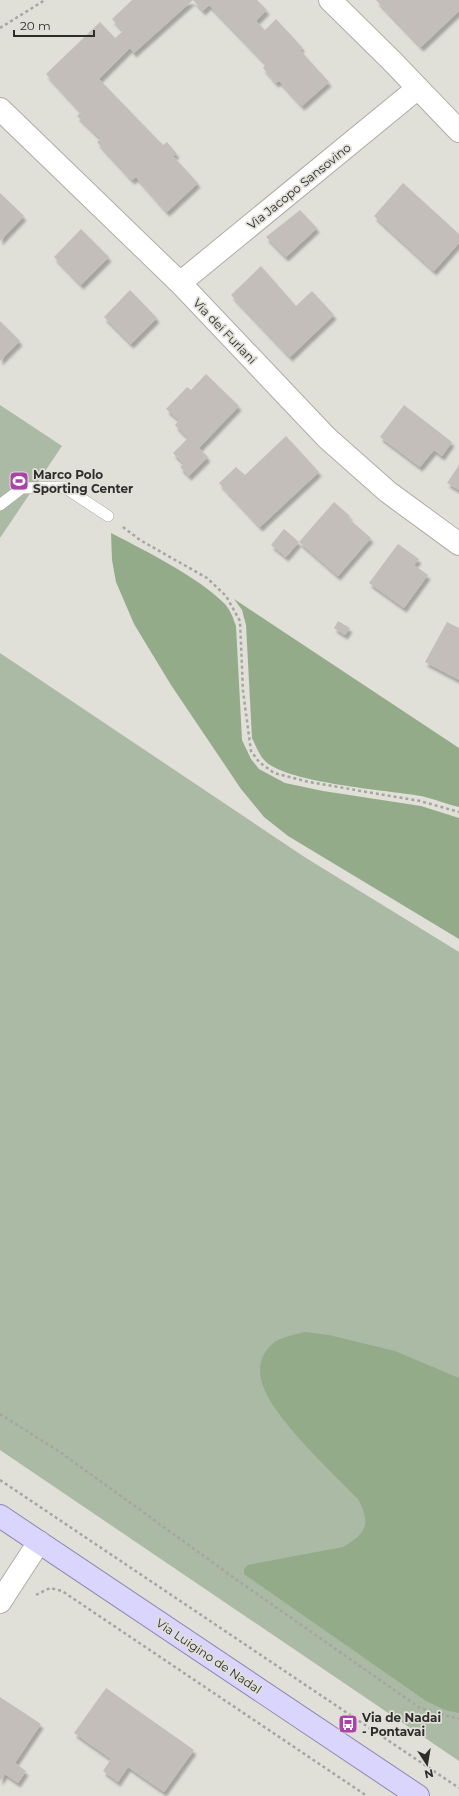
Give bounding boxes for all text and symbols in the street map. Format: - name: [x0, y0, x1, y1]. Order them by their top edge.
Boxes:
- scale bar: [14, 12, 94, 38]
- text: 20 m: [20, 18, 51, 33]
- street label: Via Jacopo Sansovino: [244, 140, 354, 232]
- street label: Via dei Furlani: [190, 295, 260, 367]
- place label: Marco Polo Sporting Center: [33, 467, 133, 496]
- sports icon: Marco Polo Sporting Center: [8, 470, 30, 492]
- street label: Via Luigino de Nadal: [153, 1615, 265, 1697]
- place label: Via de Nadai - Pontavai: [361, 1710, 441, 1739]
- bus stop icon: Via de Nadai - Pontavai: [337, 1713, 359, 1735]
- north arrow: [407, 1744, 447, 1784]
- text: N: [423, 1766, 435, 1782]

